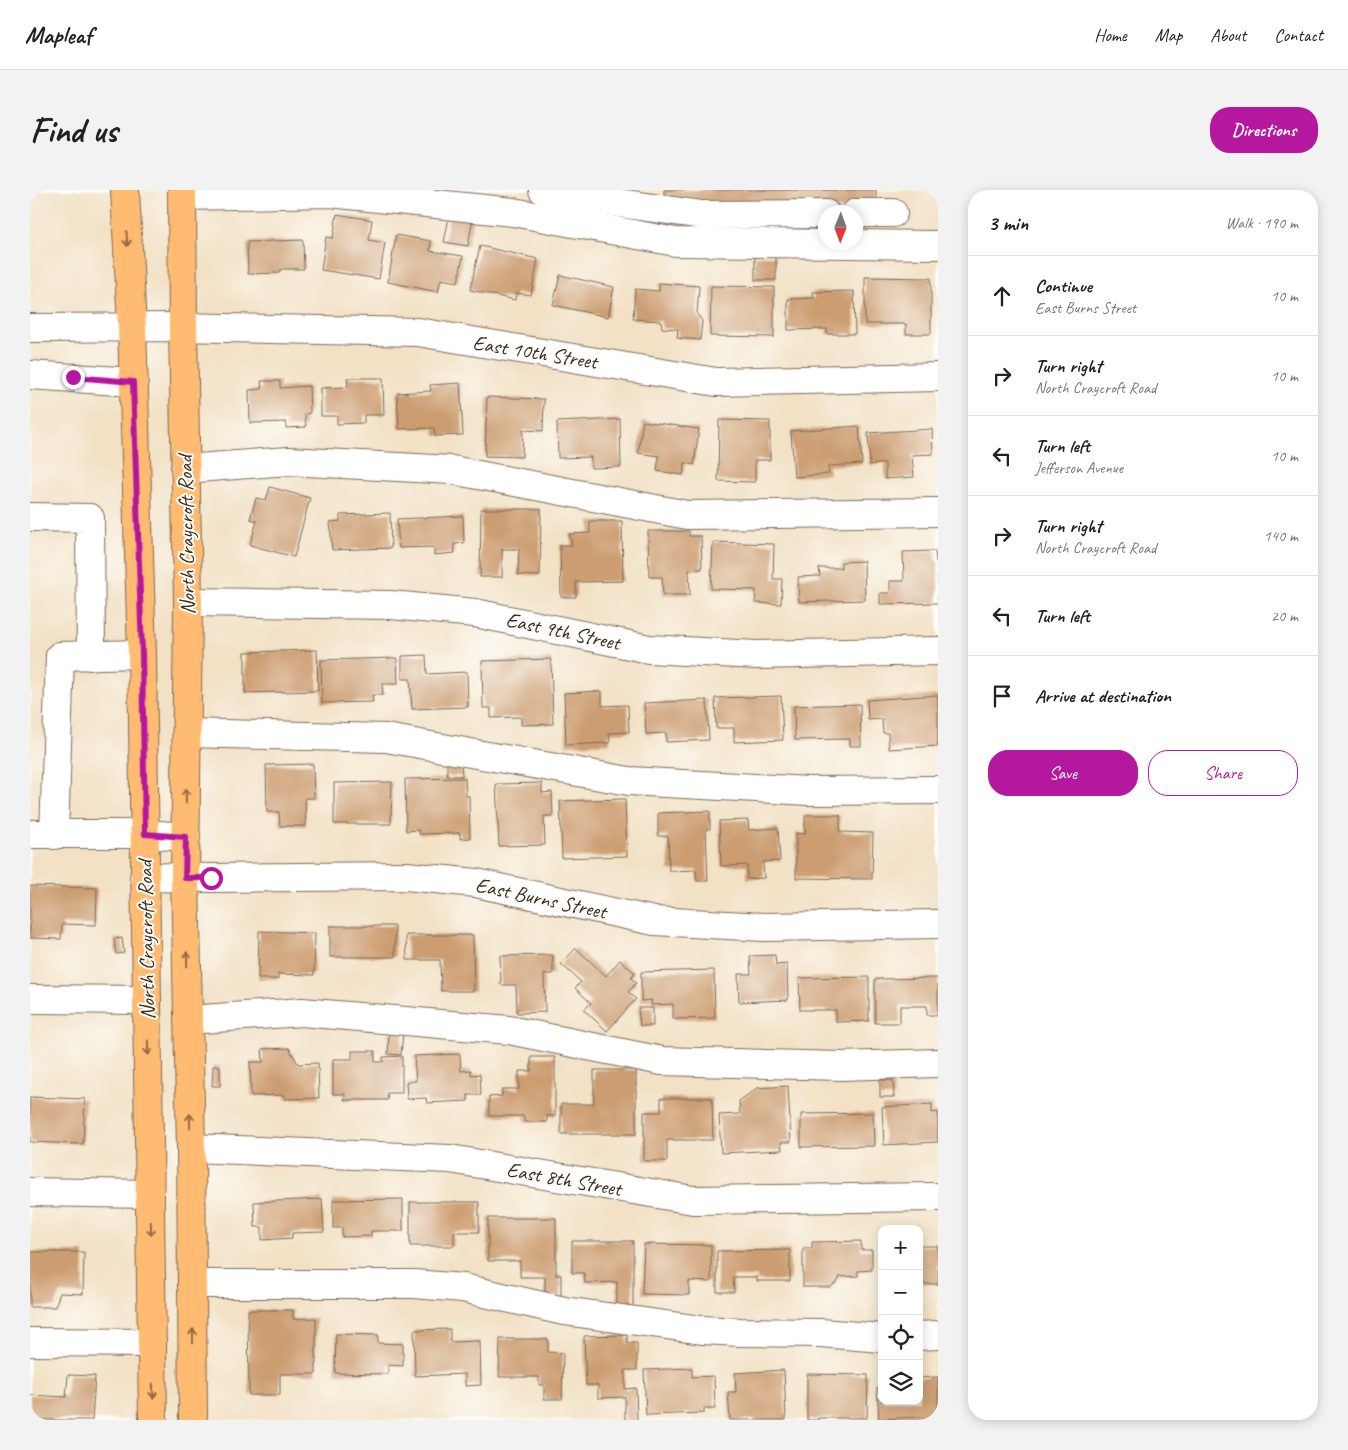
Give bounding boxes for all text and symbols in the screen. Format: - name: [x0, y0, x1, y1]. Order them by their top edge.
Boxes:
- text: Mapleaf: [25, 20, 92, 50]
- text: Home: [1094, 24, 1127, 46]
- text: Map: [1155, 24, 1182, 46]
- text: About: [1210, 24, 1246, 46]
- text: Contact: [1274, 24, 1323, 46]
- button: Directions: [1210, 107, 1318, 153]
- text: Find us: [30, 108, 117, 153]
- north arrow: [818, 205, 863, 250]
- text: 3 min: [988, 210, 1028, 236]
- text: Walk · 190 m: [1226, 213, 1298, 233]
- one-way arrow: [123, 230, 132, 246]
- text: Continue: [1035, 274, 1092, 298]
- icon: ahead: [988, 282, 1016, 310]
- text: 10 m: [1271, 286, 1298, 306]
- text: East Burns Street: [1035, 298, 1136, 318]
- street label: East 10th Street: [471, 329, 601, 375]
- text: Turn right: [1035, 354, 1102, 378]
- icon: right: [988, 362, 1016, 390]
- route end: [62, 366, 85, 389]
- text: 10 m: [1271, 366, 1298, 386]
- text: North Craycroft Road: [1035, 378, 1156, 398]
- text: Turn left: [1035, 434, 1090, 458]
- icon: left: [988, 442, 1016, 470]
- text: 10 m: [1271, 446, 1298, 466]
- street label: North Craycroft Road: [172, 452, 200, 615]
- text: Jefferson Avenue: [1035, 458, 1123, 478]
- text: Turn right: [1035, 514, 1102, 538]
- icon: right: [988, 522, 1016, 550]
- text: 140 m: [1264, 526, 1298, 546]
- text: North Craycroft Road: [1035, 538, 1156, 558]
- icon: left: [988, 602, 1016, 630]
- text: Turn left: [1035, 604, 1090, 628]
- street label: East 9th Street: [504, 606, 624, 656]
- text: 20 m: [1271, 606, 1298, 626]
- icon: arrive: [988, 682, 1016, 710]
- text: Arrive at destination: [1035, 684, 1171, 708]
- button: Save: [988, 750, 1138, 796]
- button: Share: [1148, 750, 1298, 796]
- one-way arrow: [181, 789, 191, 805]
- street label: North Craycroft Road: [132, 857, 160, 1020]
- route start: [200, 867, 223, 890]
- street label: East Burns Street: [473, 871, 611, 925]
- one-way arrow: [182, 951, 192, 968]
- one-way arrow: [143, 1040, 152, 1056]
- one-way arrow: [185, 1114, 195, 1130]
- street label: East 8th Street: [505, 1156, 625, 1202]
- one-way arrow: [146, 1220, 156, 1236]
- map controls: [878, 1225, 923, 1405]
- button: +: [878, 1225, 923, 1270]
- button: −: [878, 1270, 923, 1315]
- button: locate: [878, 1315, 923, 1360]
- one-way arrow: [188, 1329, 198, 1345]
- button: layers: [878, 1360, 923, 1405]
- one-way arrow: [148, 1382, 158, 1399]

